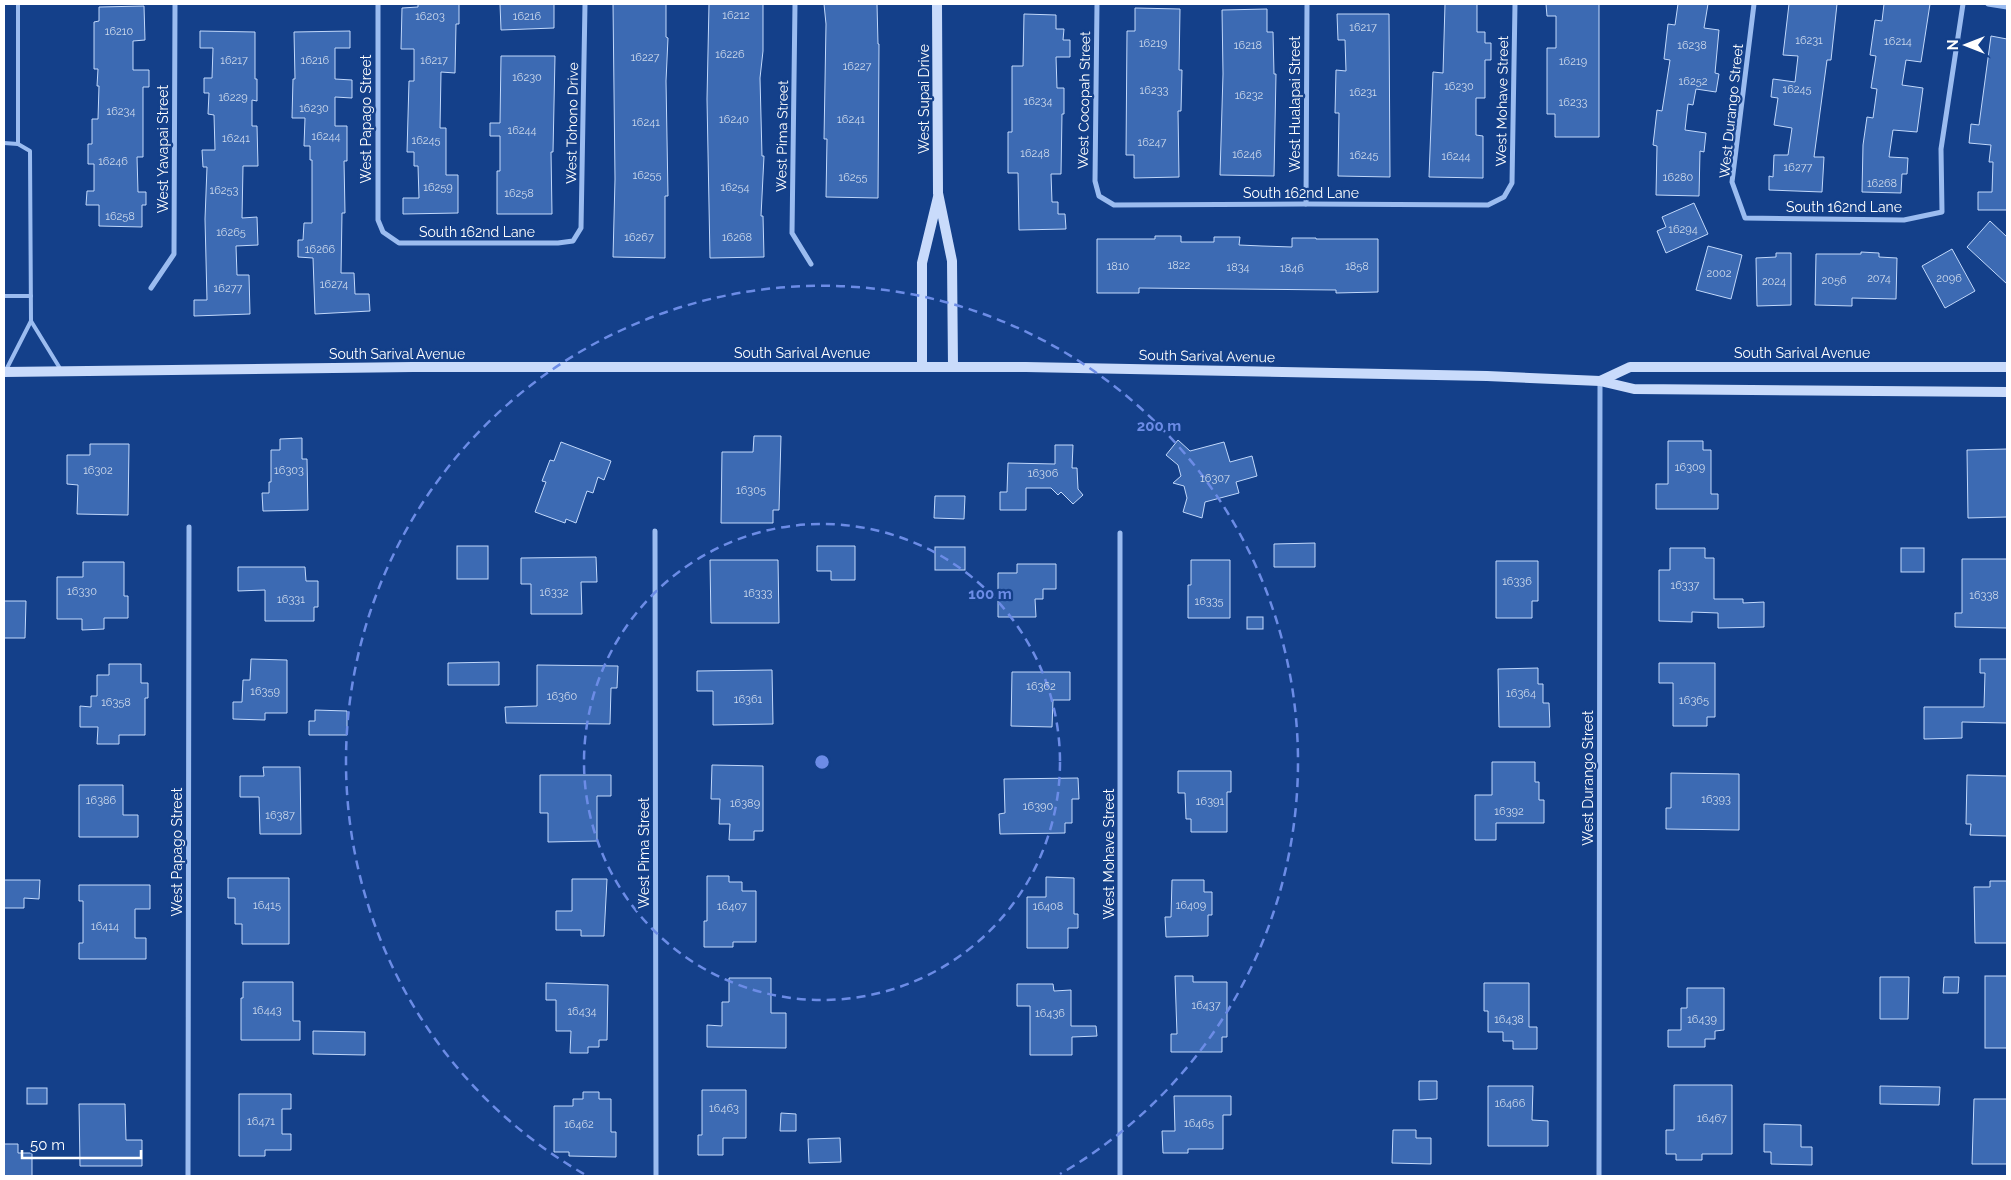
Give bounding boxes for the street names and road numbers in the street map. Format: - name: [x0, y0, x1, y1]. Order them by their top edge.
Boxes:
- street label: West Cocopah Street: [1075, 31, 1093, 169]
- street label: West Mohave Street: [1493, 35, 1511, 167]
- street label: West Hualapai Street: [1287, 36, 1303, 172]
- street label: West Durango Street: [1716, 43, 1746, 179]
- street label: West Supai Drive: [916, 44, 932, 154]
- street label: West Papago Street: [358, 54, 374, 183]
- street label: West Tohono Drive: [563, 62, 581, 184]
- street label: West Pima Street: [773, 80, 791, 192]
- street label: West Yavapai Street: [155, 85, 171, 213]
- street label: South 162nd Lane: [1243, 185, 1359, 201]
- street label: South 162nd Lane: [1786, 199, 1902, 215]
- street label: South 162nd Lane: [419, 224, 535, 240]
- street label: South Sarival Avenue: [734, 345, 870, 361]
- street label: South Sarival Avenue: [1734, 345, 1870, 361]
- street label: South Sarival Avenue: [329, 346, 465, 362]
- street label: South Sarival Avenue: [1139, 347, 1275, 365]
- street label: West Durango Street: [1580, 710, 1596, 846]
- street label: West Papago Street: [169, 787, 185, 916]
- street label: West Mohave Street: [1101, 788, 1117, 919]
- street label: West Pima Street: [636, 797, 652, 909]

